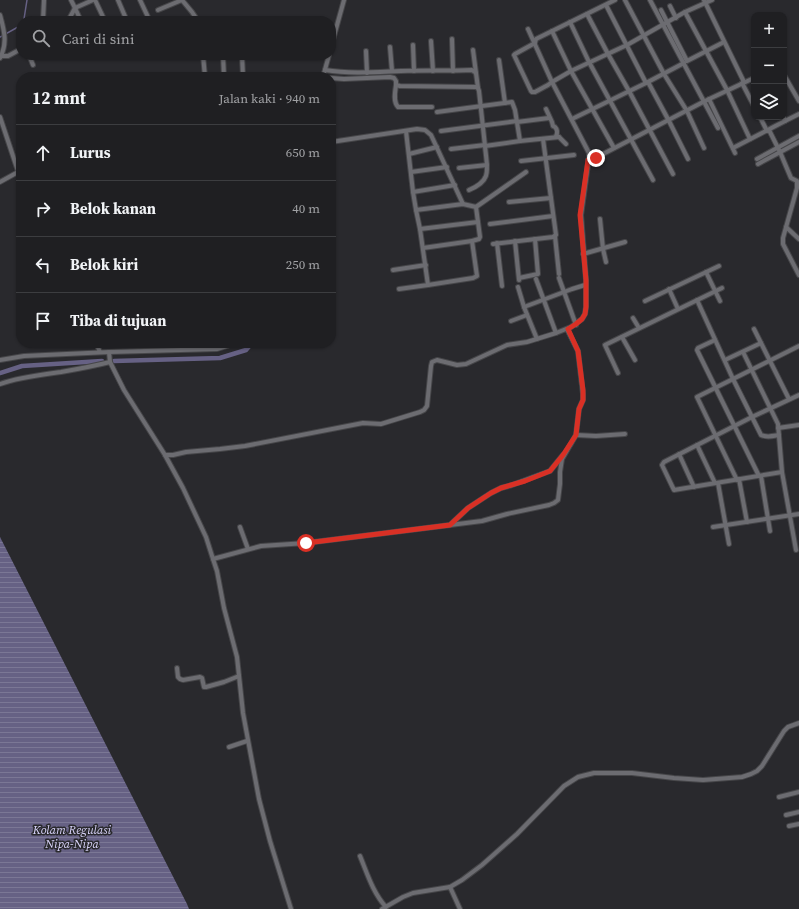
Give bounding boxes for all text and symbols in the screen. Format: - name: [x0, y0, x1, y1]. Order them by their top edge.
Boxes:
- map controls: [751, 12, 787, 120]
- button: +: [751, 12, 787, 48]
- search box: [16, 16, 336, 60]
- icon: search: [30, 27, 52, 49]
- text: Cari di sini: [62, 28, 134, 49]
- button: −: [751, 48, 787, 84]
- button: layers: [751, 84, 787, 120]
- text: 12 mnt: [32, 86, 86, 110]
- text: Jalan kaki · 940 m: [219, 90, 320, 107]
- icon: ahead: [32, 142, 54, 164]
- text: Lurus: [70, 142, 111, 163]
- text: 650 m: [286, 144, 320, 161]
- route end: [587, 149, 605, 167]
- icon: right: [32, 198, 54, 220]
- text: Belok kanan: [70, 198, 156, 219]
- text: 40 m: [292, 200, 320, 217]
- icon: left: [32, 254, 54, 276]
- text: Belok kiri: [70, 254, 138, 275]
- text: 250 m: [286, 256, 320, 273]
- icon: arrive: [32, 310, 54, 332]
- text: Tiba di tujuan: [70, 310, 166, 331]
- route start: [297, 534, 315, 552]
- water label: Kolam Regulasi Nipa-Nipa: [32, 822, 111, 852]

